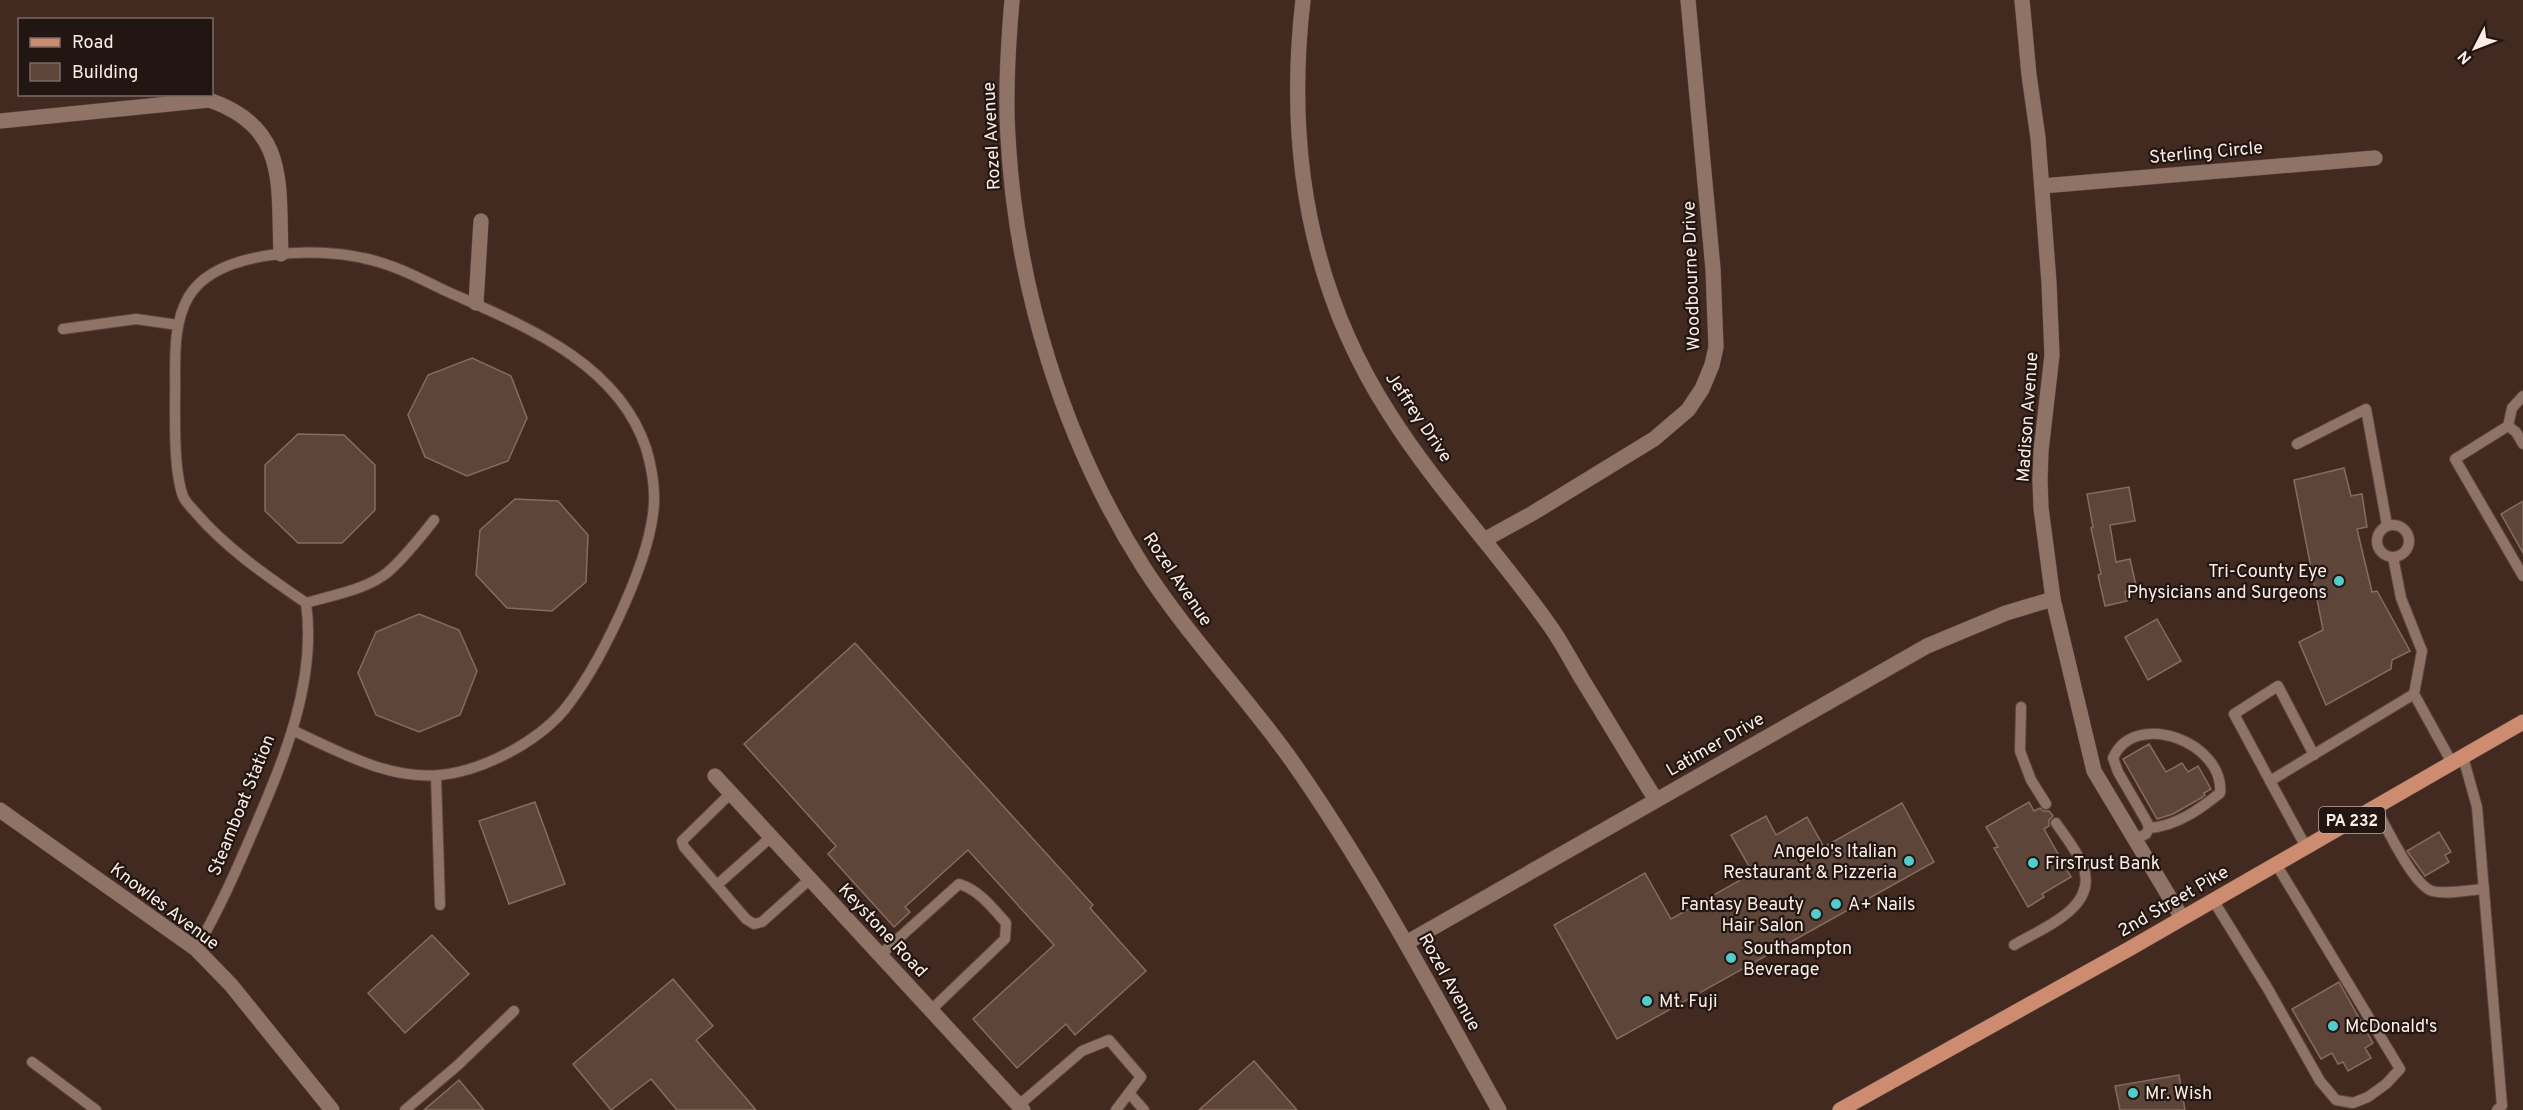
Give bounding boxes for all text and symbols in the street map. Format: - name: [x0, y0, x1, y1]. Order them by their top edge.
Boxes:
- legend: [18, 18, 213, 96]
- north arrow: [2445, 18, 2505, 78]
- text: Road: [72, 32, 114, 55]
- text: N: [2454, 46, 2477, 68]
- text: Building: [72, 62, 138, 85]
- street label: Rozel Avenue: [978, 81, 1007, 191]
- street label: Sterling Circle: [2148, 137, 2264, 170]
- street label: Woodbourne Drive: [1678, 201, 1707, 351]
- street label: Madison Avenue: [2012, 351, 2045, 483]
- street label: Jeffrey Drive: [1379, 368, 1456, 467]
- street label: Rozel Avenue: [1137, 528, 1217, 631]
- place label: Tri-County Eye Physicians and Surgeons: [2127, 561, 2327, 605]
- marker: Tri-County Eye Physicians and Surgeons: [2332, 574, 2346, 588]
- street label: Latimer Drive: [1663, 708, 1769, 783]
- street label: Steamboat Station: [204, 732, 281, 880]
- road number: PA 232: [2319, 807, 2385, 833]
- place label: Angelo's Italian Restaurant & Pizzeria: [1723, 841, 1897, 885]
- place label: FirsTrust Bank: [2045, 853, 2160, 876]
- marker: Angelo's Italian Restaurant & Pizzeria: [1902, 854, 1916, 868]
- marker: FirsTrust Bank: [2026, 856, 2040, 870]
- street label: Knowles Avenue: [105, 858, 223, 956]
- street label: 2nd Street Pike: [2114, 861, 2233, 943]
- street label: Keystone Road: [832, 879, 931, 983]
- place label: Fantasy Beauty Hair Salon: [1681, 894, 1804, 938]
- place label: A+ Nails: [1848, 894, 1915, 917]
- marker: A+ Nails: [1829, 897, 1843, 911]
- marker: Fantasy Beauty Hair Salon: [1809, 907, 1823, 921]
- street label: Rozel Avenue: [1412, 930, 1485, 1036]
- place label: Southampton Beverage: [1743, 938, 1852, 982]
- marker: Southampton Beverage: [1724, 951, 1738, 965]
- place label: Mt. Fuji: [1659, 991, 1718, 1014]
- marker: Mt. Fuji: [1640, 994, 1654, 1008]
- place label: McDonald's: [2345, 1016, 2437, 1039]
- marker: McDonald's: [2326, 1019, 2340, 1033]
- place label: Mr. Wish: [2145, 1083, 2212, 1106]
- marker: Mr. Wish: [2126, 1086, 2140, 1100]

